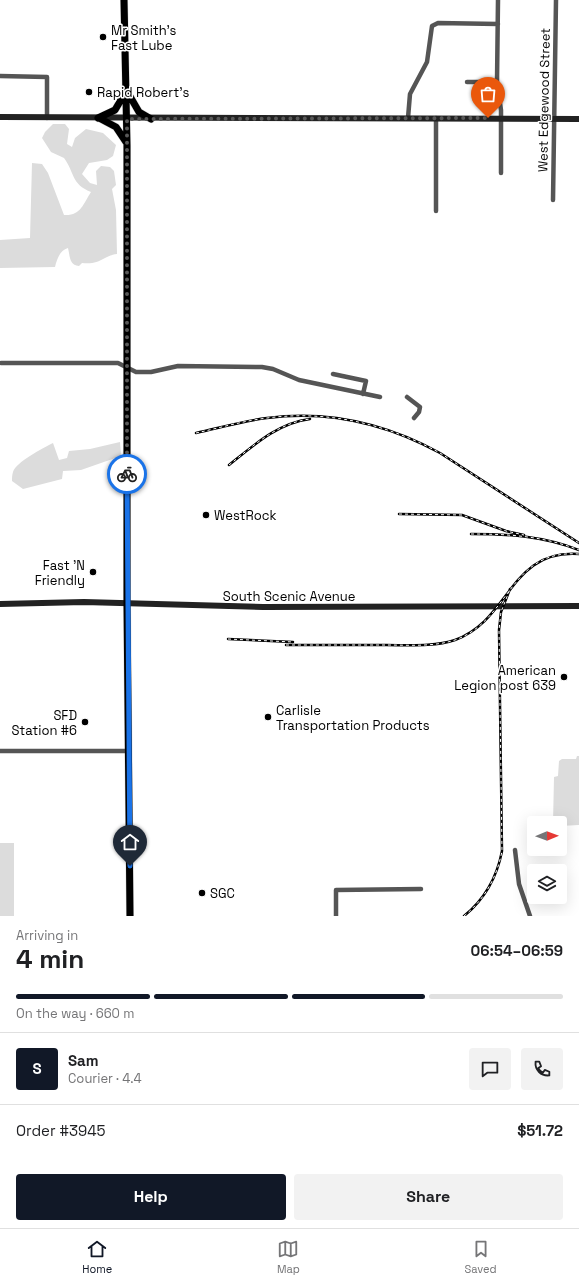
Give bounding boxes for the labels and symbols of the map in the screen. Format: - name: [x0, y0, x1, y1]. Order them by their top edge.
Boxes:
- place label: Mr Smith's Fast Lube: [111, 22, 177, 54]
- street label: West Edgewood Street: [534, 28, 554, 172]
- marker: Mr Smith's Fast Lube: [98, 32, 108, 42]
- pin: [471, 77, 505, 118]
- place label: Rapid Robert's: [97, 84, 189, 101]
- marker: Rapid Robert's: [84, 87, 94, 97]
- courier: [107, 454, 147, 494]
- place label: WestRock: [214, 507, 277, 524]
- marker: WestRock: [201, 510, 211, 520]
- place label: Fast 'N Friendly: [35, 557, 85, 589]
- marker: Fast 'N Friendly: [88, 567, 98, 577]
- street label: South Scenic Avenue: [223, 588, 355, 605]
- place label: American Legion post 639: [454, 662, 556, 694]
- marker: American Legion post 639: [559, 672, 569, 682]
- place label: Carlisle Transportation Products: [276, 702, 430, 734]
- place label: SFD Station #6: [11, 707, 77, 739]
- marker: Carlisle Transportation Products: [263, 712, 273, 722]
- marker: SFD Station #6: [80, 717, 90, 727]
- north arrow: [527, 816, 567, 856]
- pin: [113, 825, 147, 866]
- place label: SGC: [210, 885, 235, 902]
- marker: SGC: [197, 888, 207, 898]

